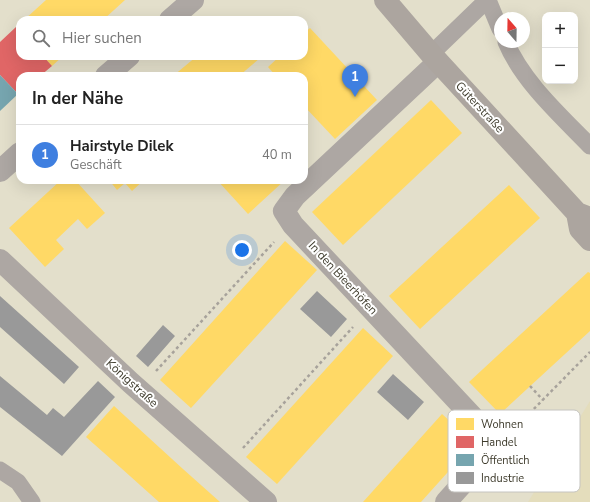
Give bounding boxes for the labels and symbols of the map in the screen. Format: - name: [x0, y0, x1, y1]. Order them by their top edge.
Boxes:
- north arrow: [494, 12, 530, 48]
- pin: 1: [342, 64, 368, 97]
- street label: Güterstraße: [452, 78, 508, 136]
- street label: In den Bieerhöfen: [305, 238, 381, 318]
- your location: [232, 240, 252, 260]
- street label: Königstraße: [103, 355, 161, 411]
- legend: [448, 410, 580, 492]
- text: Wohnen: [481, 417, 523, 432]
- text: Handel: [481, 435, 518, 450]
- text: Öffentlich: [481, 453, 530, 468]
- text: Industrie: [481, 471, 524, 486]

